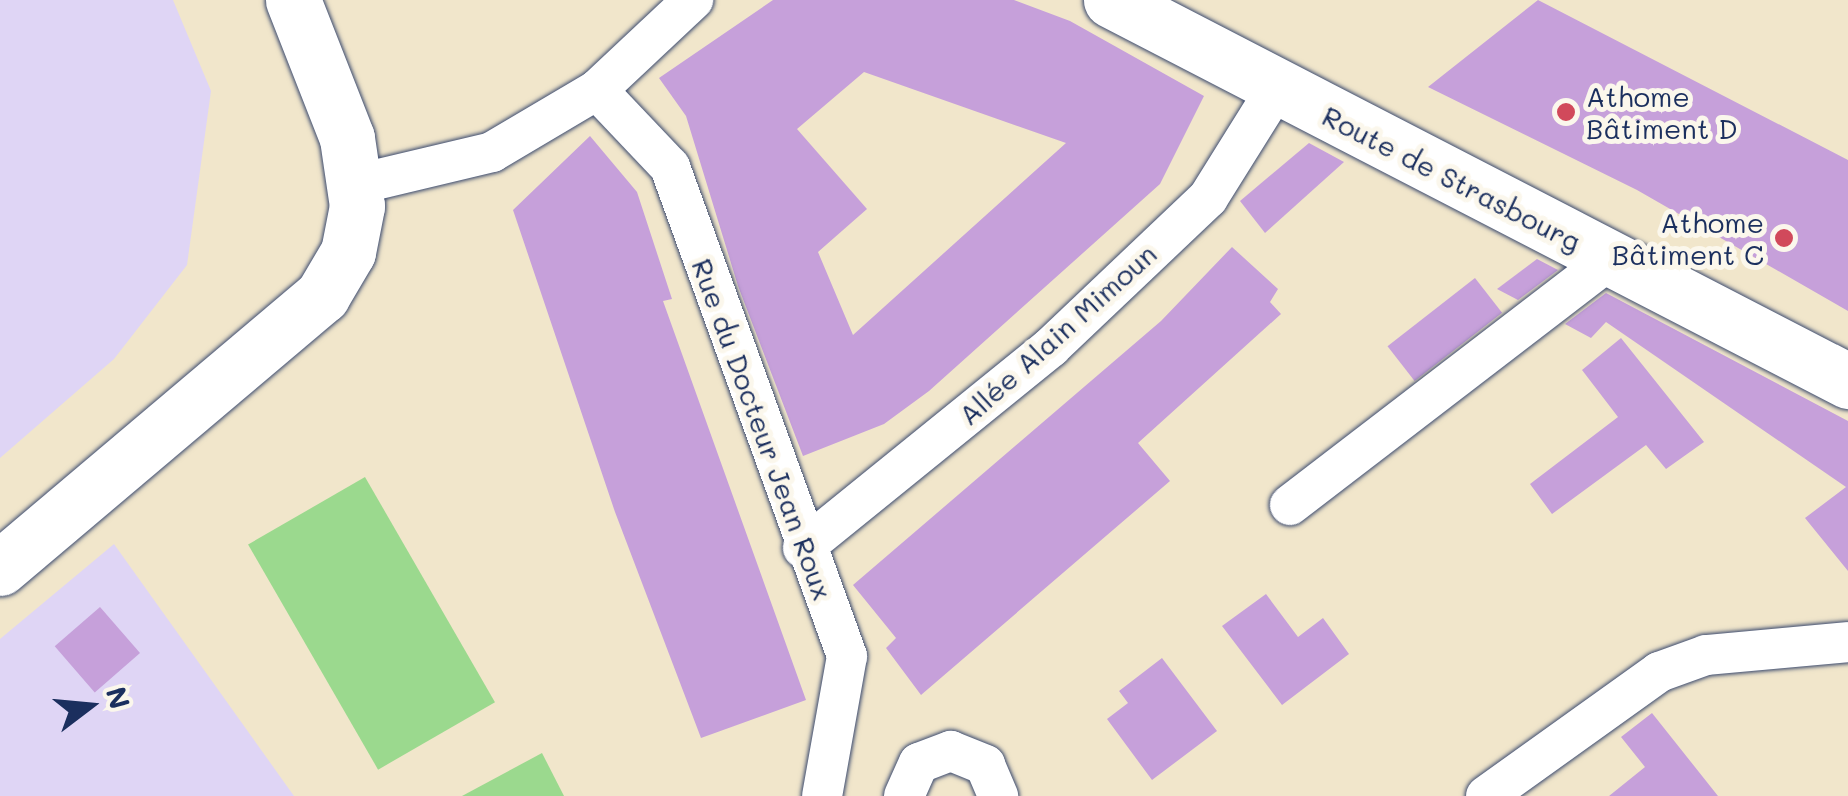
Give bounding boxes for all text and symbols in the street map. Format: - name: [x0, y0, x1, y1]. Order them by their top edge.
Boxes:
- place label: Athome Bâtiment D: [1586, 79, 1737, 145]
- street label: Route de Strasbourg: [1317, 98, 1587, 258]
- marker: Athome Bâtiment D: [1555, 101, 1577, 123]
- place label: Athome Bâtiment C: [1612, 205, 1764, 271]
- marker: Athome Bâtiment C: [1773, 227, 1795, 249]
- street label: Allée Alain Mimoun: [951, 236, 1163, 432]
- street label: Rue du Docteur Jean Roux: [686, 254, 840, 604]
- north arrow: [40, 656, 140, 756]
- text: N: [99, 683, 139, 713]

